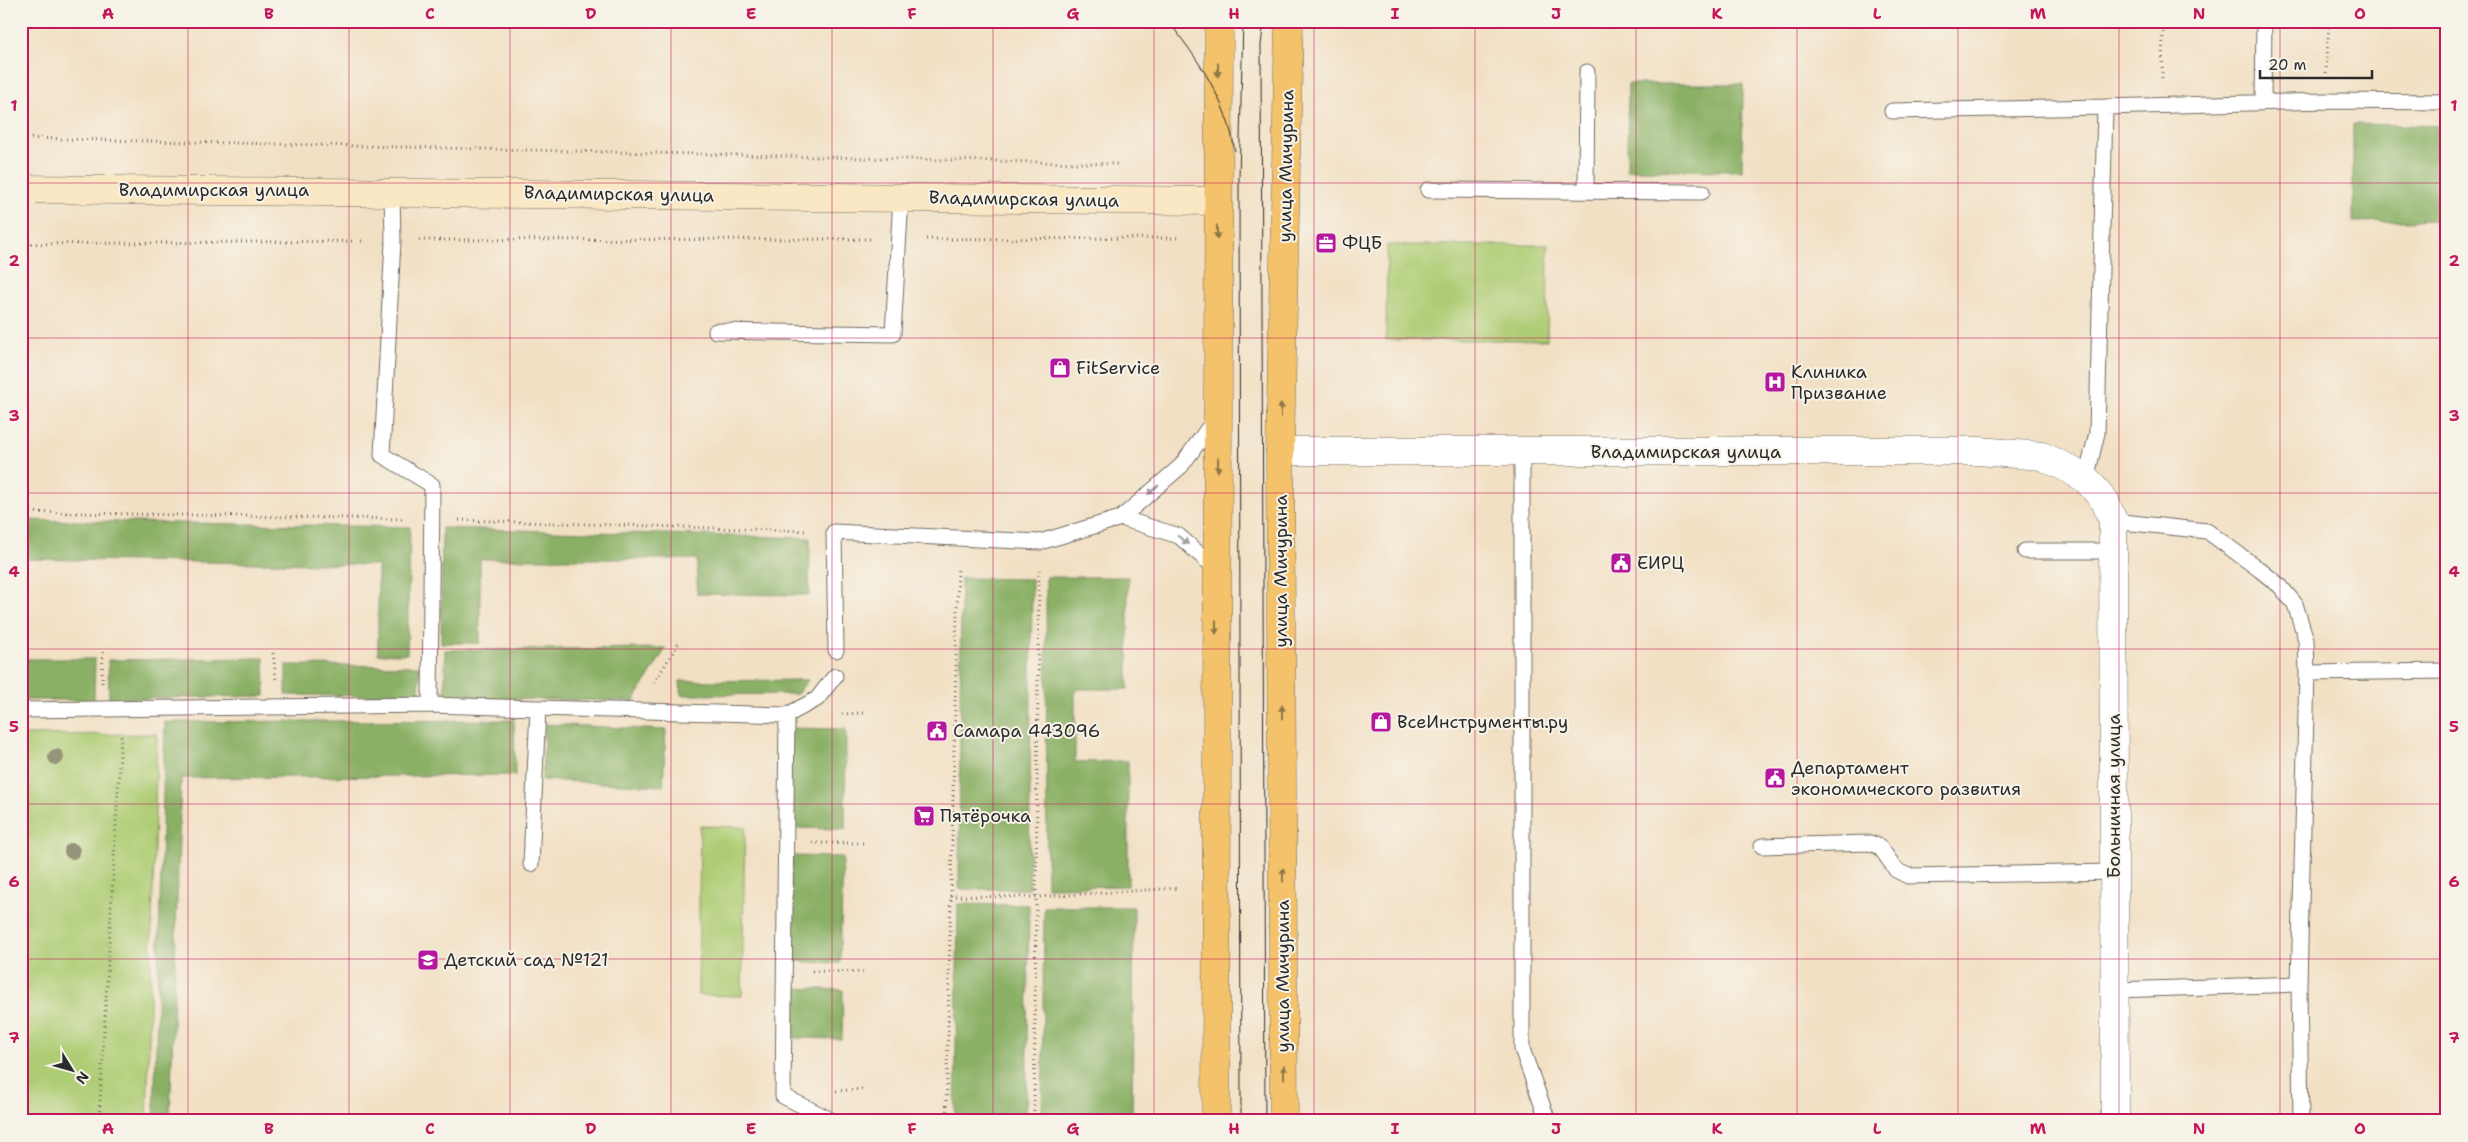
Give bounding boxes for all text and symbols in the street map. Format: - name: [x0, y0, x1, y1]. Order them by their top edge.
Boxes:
- text: A: [102, 3, 114, 24]
- text: B: [264, 3, 274, 24]
- text: C: [425, 3, 435, 24]
- text: D: [585, 3, 597, 24]
- text: E: [746, 3, 756, 24]
- text: F: [907, 3, 917, 24]
- text: G: [1067, 3, 1080, 24]
- text: H: [1228, 3, 1240, 24]
- text: I: [1391, 3, 1400, 24]
- text: J: [1551, 3, 1561, 24]
- text: K: [1712, 3, 1723, 24]
- text: L: [1873, 3, 1882, 24]
- text: M: [2030, 3, 2047, 24]
- text: N: [2193, 3, 2205, 24]
- text: O: [2354, 3, 2366, 24]
- scale bar: [2260, 48, 2373, 80]
- text: 20 m: [2268, 55, 2307, 75]
- one-way arrow: [1214, 62, 1222, 78]
- street label: улица Мичурина: [1273, 89, 1299, 243]
- text: 1: [10, 95, 18, 116]
- text: 1: [2450, 95, 2458, 116]
- street label: Владимирская улица: [119, 178, 309, 202]
- street label: Владимирская улица: [524, 180, 714, 208]
- street label: Владимирская улица: [929, 185, 1119, 213]
- one-way arrow: [1213, 225, 1221, 241]
- office icon: ФЦБ: [1314, 231, 1338, 255]
- place label: ФЦБ: [1342, 231, 1382, 255]
- text: 2: [8, 250, 20, 271]
- text: 2: [2448, 250, 2460, 271]
- shop icon: FitService: [1048, 356, 1072, 380]
- place label: FitService: [1076, 356, 1160, 380]
- place label: Клиника Призвание: [1791, 360, 1887, 405]
- hospital icon: Клиника Призвание: [1763, 370, 1787, 394]
- one-way arrow: [1277, 401, 1285, 417]
- text: 3: [8, 405, 20, 426]
- text: 3: [2448, 405, 2460, 426]
- street label: Владимирская улица: [1591, 440, 1781, 464]
- one-way arrow: [1214, 457, 1222, 473]
- one-way arrow: [1147, 485, 1160, 496]
- street label: улица Мичурина: [1269, 495, 1293, 647]
- one-way arrow: [1176, 535, 1190, 545]
- public building icon: ЕИРЦ: [1609, 551, 1633, 575]
- place label: ЕИРЦ: [1637, 551, 1684, 575]
- text: 4: [8, 561, 20, 582]
- text: 4: [2448, 561, 2460, 582]
- one-way arrow: [1212, 620, 1220, 636]
- one-way arrow: [1278, 704, 1286, 720]
- shop icon: ВсеИнструменты.ру: [1369, 710, 1393, 734]
- place label: ВсеИнструменты.ру: [1397, 710, 1568, 734]
- street label: Больничная улица: [2102, 714, 2126, 878]
- text: 5: [9, 716, 19, 737]
- text: 5: [2449, 716, 2459, 737]
- public building icon: Самара 443096: [925, 719, 949, 743]
- place label: Самара 443096: [953, 719, 1100, 743]
- place label: Департамент экономического развития: [1791, 756, 2021, 801]
- public building icon: Департамент экономического развития: [1763, 766, 1787, 790]
- supermarket icon: Пятёрочка: [912, 804, 936, 828]
- place label: Пятёрочка: [940, 804, 1031, 828]
- one-way arrow: [1278, 866, 1286, 882]
- text: 6: [8, 871, 20, 892]
- text: 6: [2448, 871, 2460, 892]
- street label: улица Мичурина: [1271, 900, 1295, 1052]
- school or university icon: Детский сад №121: [416, 948, 440, 972]
- place label: Детский сад №121: [444, 948, 609, 972]
- text: 7: [8, 1027, 20, 1048]
- text: 7: [2448, 1027, 2460, 1048]
- north arrow: [48, 1044, 98, 1094]
- one-way arrow: [1280, 1064, 1288, 1080]
- text: N: [72, 1068, 93, 1088]
- text: A: [102, 1118, 114, 1139]
- text: B: [264, 1118, 274, 1139]
- text: C: [425, 1118, 435, 1139]
- text: D: [585, 1118, 597, 1139]
- text: E: [746, 1118, 756, 1139]
- text: F: [907, 1118, 917, 1139]
- text: G: [1067, 1118, 1080, 1139]
- text: H: [1228, 1118, 1240, 1139]
- text: I: [1391, 1118, 1400, 1139]
- text: J: [1551, 1118, 1561, 1139]
- text: K: [1712, 1118, 1723, 1139]
- text: L: [1873, 1118, 1882, 1139]
- text: M: [2030, 1118, 2047, 1139]
- text: N: [2193, 1118, 2205, 1139]
- text: O: [2354, 1118, 2366, 1139]

